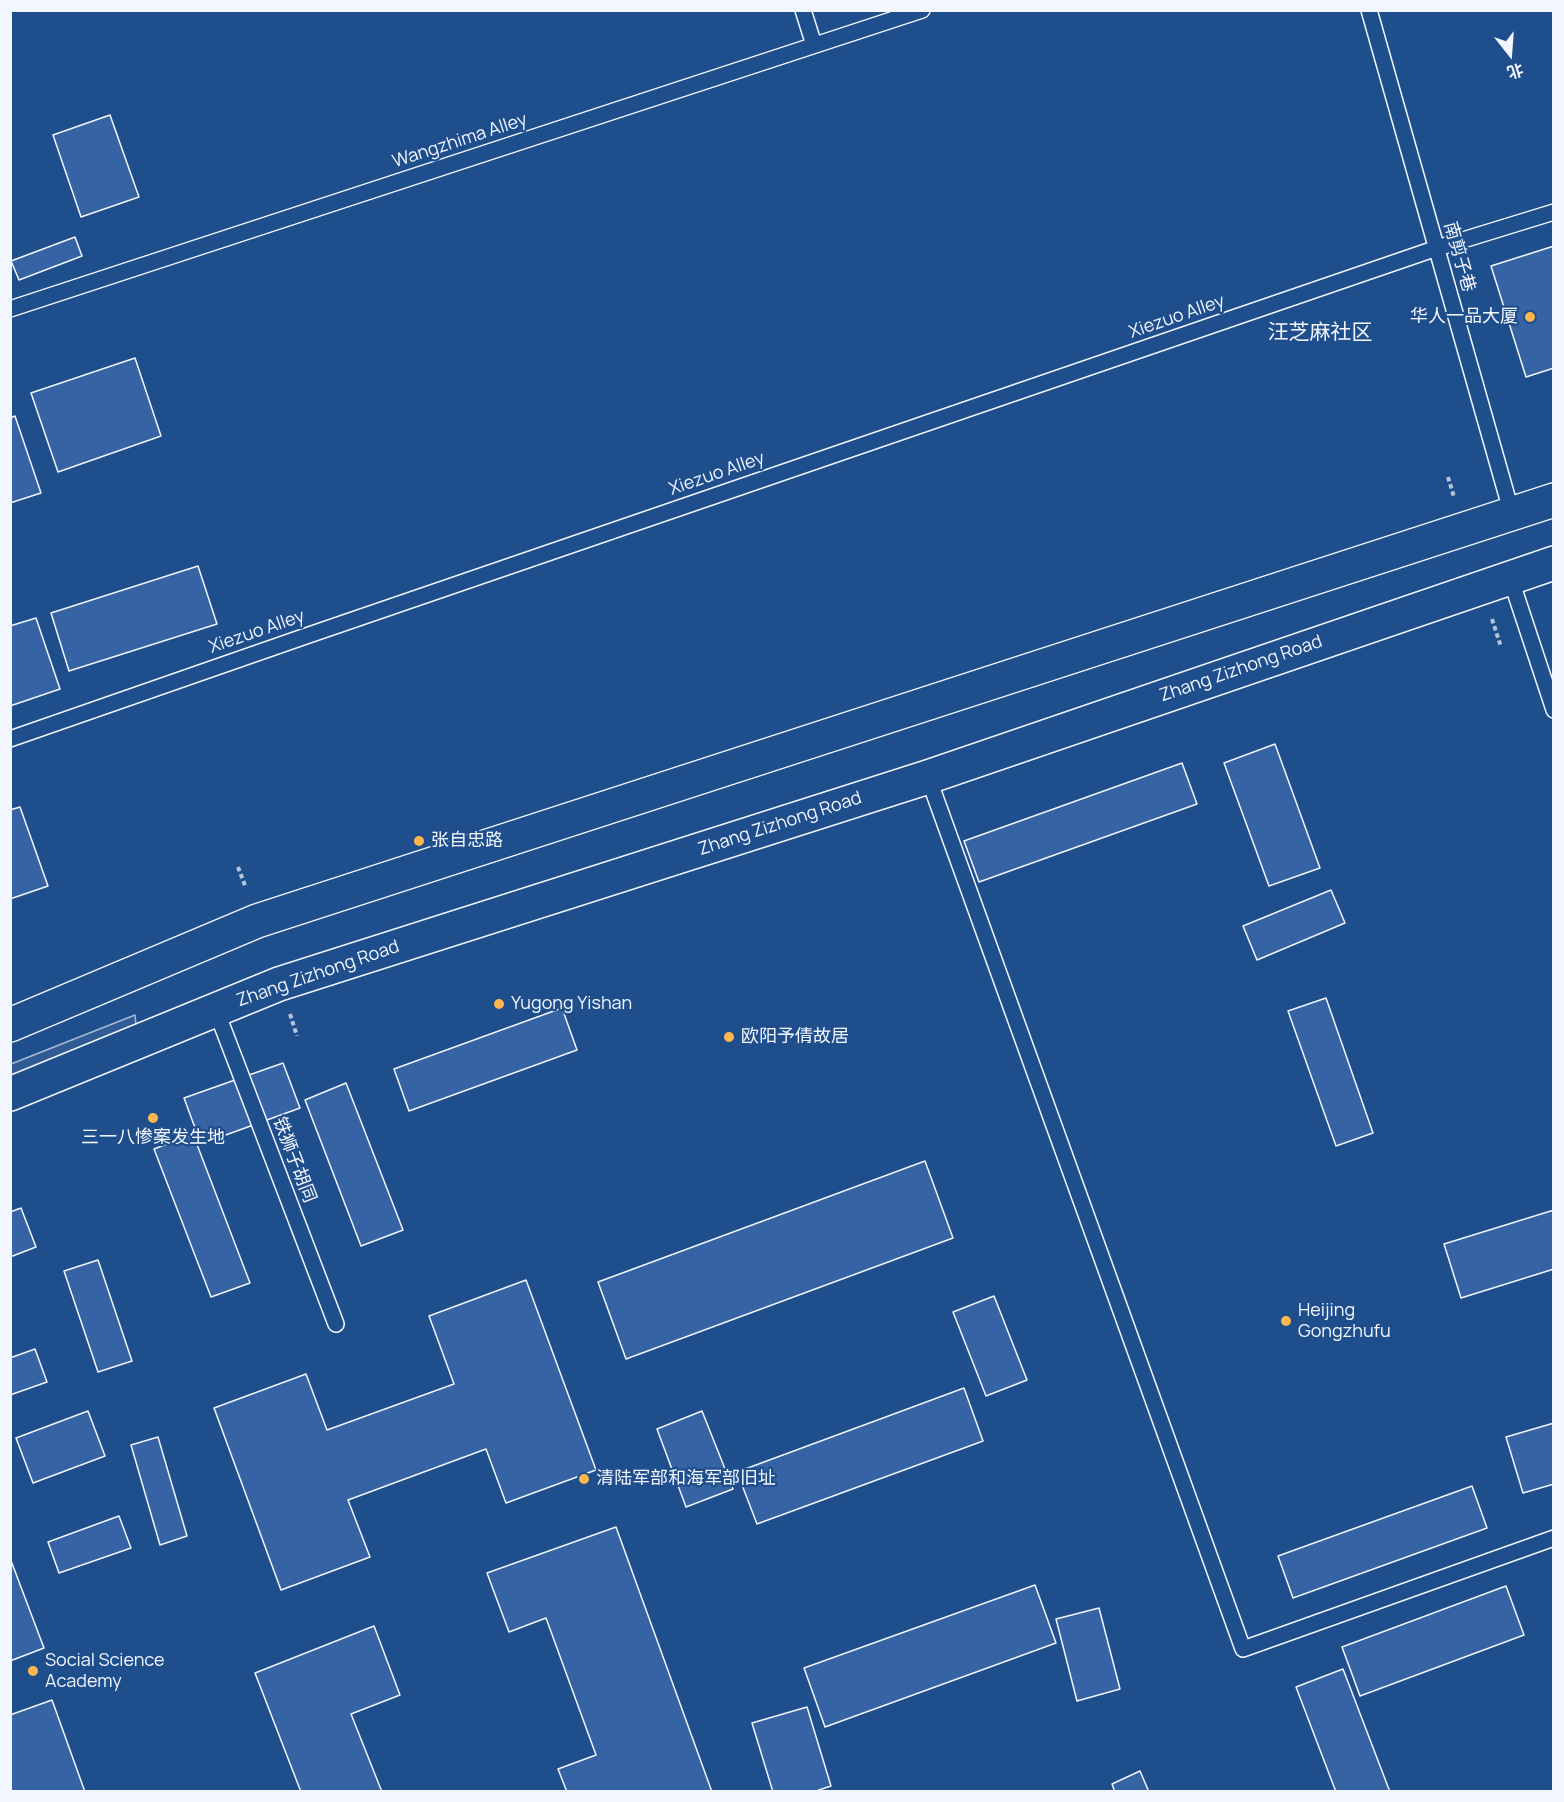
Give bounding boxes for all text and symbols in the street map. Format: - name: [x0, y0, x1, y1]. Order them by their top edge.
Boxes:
- north arrow: [1480, 24, 1540, 84]
- text: 北: [1504, 58, 1526, 84]
- street label: Wangzhima Alley: [390, 109, 530, 173]
- street label: 南剪子巷: [1439, 219, 1479, 295]
- street label: Xiezuo Alley: [1126, 291, 1228, 343]
- place label: 华人一品大厦: [1410, 306, 1518, 328]
- marker: 华人一品大厦: [1523, 310, 1537, 324]
- district label: 汪芝麻社区: [1268, 320, 1372, 346]
- street label: Xiezuo Alley: [666, 448, 768, 500]
- street label: Xiezuo Alley: [206, 606, 308, 658]
- street label: Zhang Zizhong Road: [1157, 631, 1325, 707]
- street label: Zhang Zizhong Road: [696, 787, 864, 861]
- place label: 张自忠路: [431, 830, 503, 852]
- marker: 张自忠路: [412, 834, 426, 848]
- street label: Zhang Zizhong Road: [234, 936, 402, 1012]
- place label: Yugong Yishan: [511, 993, 632, 1015]
- marker: Yugong Yishan: [492, 997, 506, 1011]
- place label: 欧阳予倩故居: [741, 1026, 849, 1048]
- marker: 欧阳予倩故居: [722, 1030, 736, 1044]
- marker: 三一八惨案发生地: [146, 1111, 160, 1125]
- street label: 铁狮子胡同: [268, 1114, 320, 1206]
- place label: 三一八惨案发生地: [81, 1127, 225, 1149]
- place label: Heijing Gongzhufu: [1298, 1300, 1391, 1342]
- marker: Heijing Gongzhufu: [1279, 1314, 1293, 1328]
- place label: 清陆军部和海军部旧址: [596, 1468, 776, 1490]
- marker: 清陆军部和海军部旧址: [577, 1472, 591, 1486]
- place label: Social Science Academy: [45, 1650, 165, 1692]
- marker: Social Science Academy: [26, 1664, 40, 1678]

